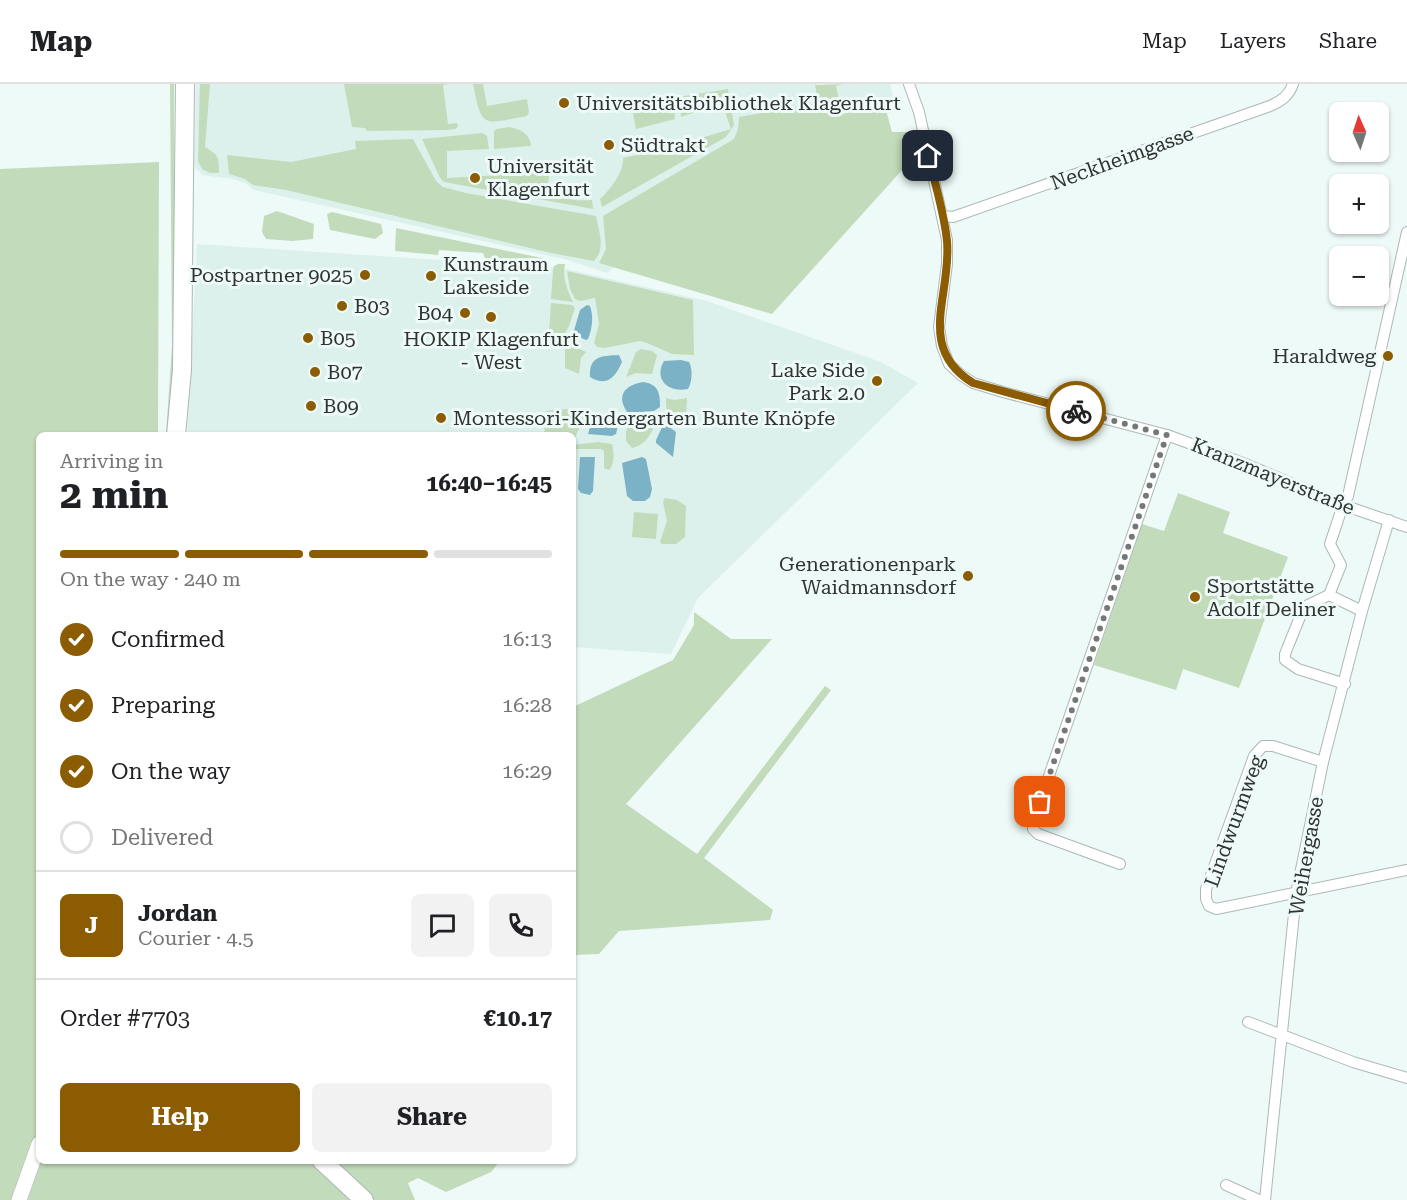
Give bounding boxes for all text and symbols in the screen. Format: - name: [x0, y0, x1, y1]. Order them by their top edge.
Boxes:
- text: Map: [30, 25, 92, 58]
- text: Map: [1142, 29, 1187, 53]
- text: Layers: [1220, 29, 1286, 53]
- text: Share: [1319, 29, 1377, 53]
- place label: Universitätsbibliothek Klagenfurt: [576, 91, 901, 115]
- marker: Universitätsbibliothek Klagenfurt: [557, 96, 571, 110]
- north arrow: [1329, 102, 1389, 162]
- map controls: [1329, 102, 1389, 306]
- street label: Neckheimgasse: [1047, 121, 1197, 195]
- pin: [902, 130, 953, 181]
- place label: Südtrakt: [621, 133, 706, 157]
- marker: Südtrakt: [602, 138, 616, 152]
- icon: home: [911, 139, 944, 172]
- place label: Universität Klagenfurt: [487, 154, 594, 201]
- marker: Universität Klagenfurt: [468, 171, 482, 185]
- button: +: [1329, 174, 1389, 234]
- button: −: [1329, 246, 1389, 306]
- place label: Kunstraum Lakeside: [443, 252, 549, 299]
- place label: Postpartner 9025: [190, 263, 353, 287]
- marker: Postpartner 9025: [358, 268, 372, 282]
- marker: Kunstraum Lakeside: [424, 269, 438, 283]
- place label: B03: [354, 294, 390, 318]
- marker: B03: [335, 299, 349, 313]
- place label: B04: [417, 301, 454, 325]
- marker: B04: [458, 306, 472, 320]
- marker: HOKIP Klagenfurt - West: [484, 310, 498, 324]
- place label: B05: [320, 326, 356, 350]
- place label: HOKIP Klagenfurt - West: [403, 327, 579, 374]
- marker: B05: [301, 331, 315, 345]
- place label: Haraldweg: [1272, 344, 1377, 368]
- marker: Haraldweg: [1381, 349, 1395, 363]
- place label: Lake Side Park 2.0: [771, 358, 865, 405]
- place label: B07: [327, 360, 363, 384]
- marker: B07: [308, 365, 322, 379]
- marker: Lake Side Park 2.0: [870, 374, 884, 388]
- courier: [1046, 381, 1106, 441]
- place label: B09: [323, 394, 359, 418]
- icon: bike: [1060, 395, 1093, 428]
- marker: B09: [304, 399, 318, 413]
- place label: Montessori-Kindergarten Bunte Knöpfe: [453, 406, 835, 430]
- marker: Montessori-Kindergarten Bunte Knöpfe: [434, 411, 448, 425]
- street label: Kranzmayerstraße: [1188, 432, 1358, 520]
- text: Arriving in: [60, 449, 163, 473]
- text: 16:40–16:45: [426, 471, 552, 496]
- text: 2 min: [60, 472, 168, 518]
- place label: Generationenpark Waidmannsdorf: [779, 552, 957, 599]
- text: On the way · 240 m: [60, 567, 241, 591]
- marker: Generationenpark Waidmannsdorf: [961, 569, 975, 583]
- place label: Sportstätte Adolf Deliner: [1207, 574, 1336, 621]
- marker: Sportstätte Adolf Deliner: [1188, 590, 1202, 604]
- icon: check: [60, 623, 93, 656]
- text: Confirmed: [111, 627, 225, 652]
- text: 16:13: [502, 627, 552, 651]
- icon: check: [60, 689, 93, 722]
- text: Preparing: [111, 693, 215, 718]
- text: 16:28: [502, 693, 552, 717]
- street label: Lindwurmweg: [1199, 751, 1269, 890]
- icon: check: [60, 755, 93, 788]
- text: On the way: [111, 759, 231, 784]
- text: 16:29: [502, 759, 552, 783]
- pin: [1014, 776, 1065, 827]
- icon: bag: [1023, 785, 1056, 818]
- street label: Weihergasse: [1284, 795, 1328, 917]
- text: Delivered: [111, 825, 213, 850]
- button: chat: [411, 894, 474, 957]
- button: phone: [489, 894, 552, 957]
- text: Jordan: [138, 901, 217, 926]
- text: J: [85, 913, 98, 938]
- text: Courier · 4.5: [138, 926, 254, 950]
- text: Order #7703: [60, 1006, 190, 1031]
- text: €10.17: [483, 1006, 552, 1031]
- button: Help: [60, 1083, 300, 1152]
- button: Share: [312, 1083, 552, 1152]

